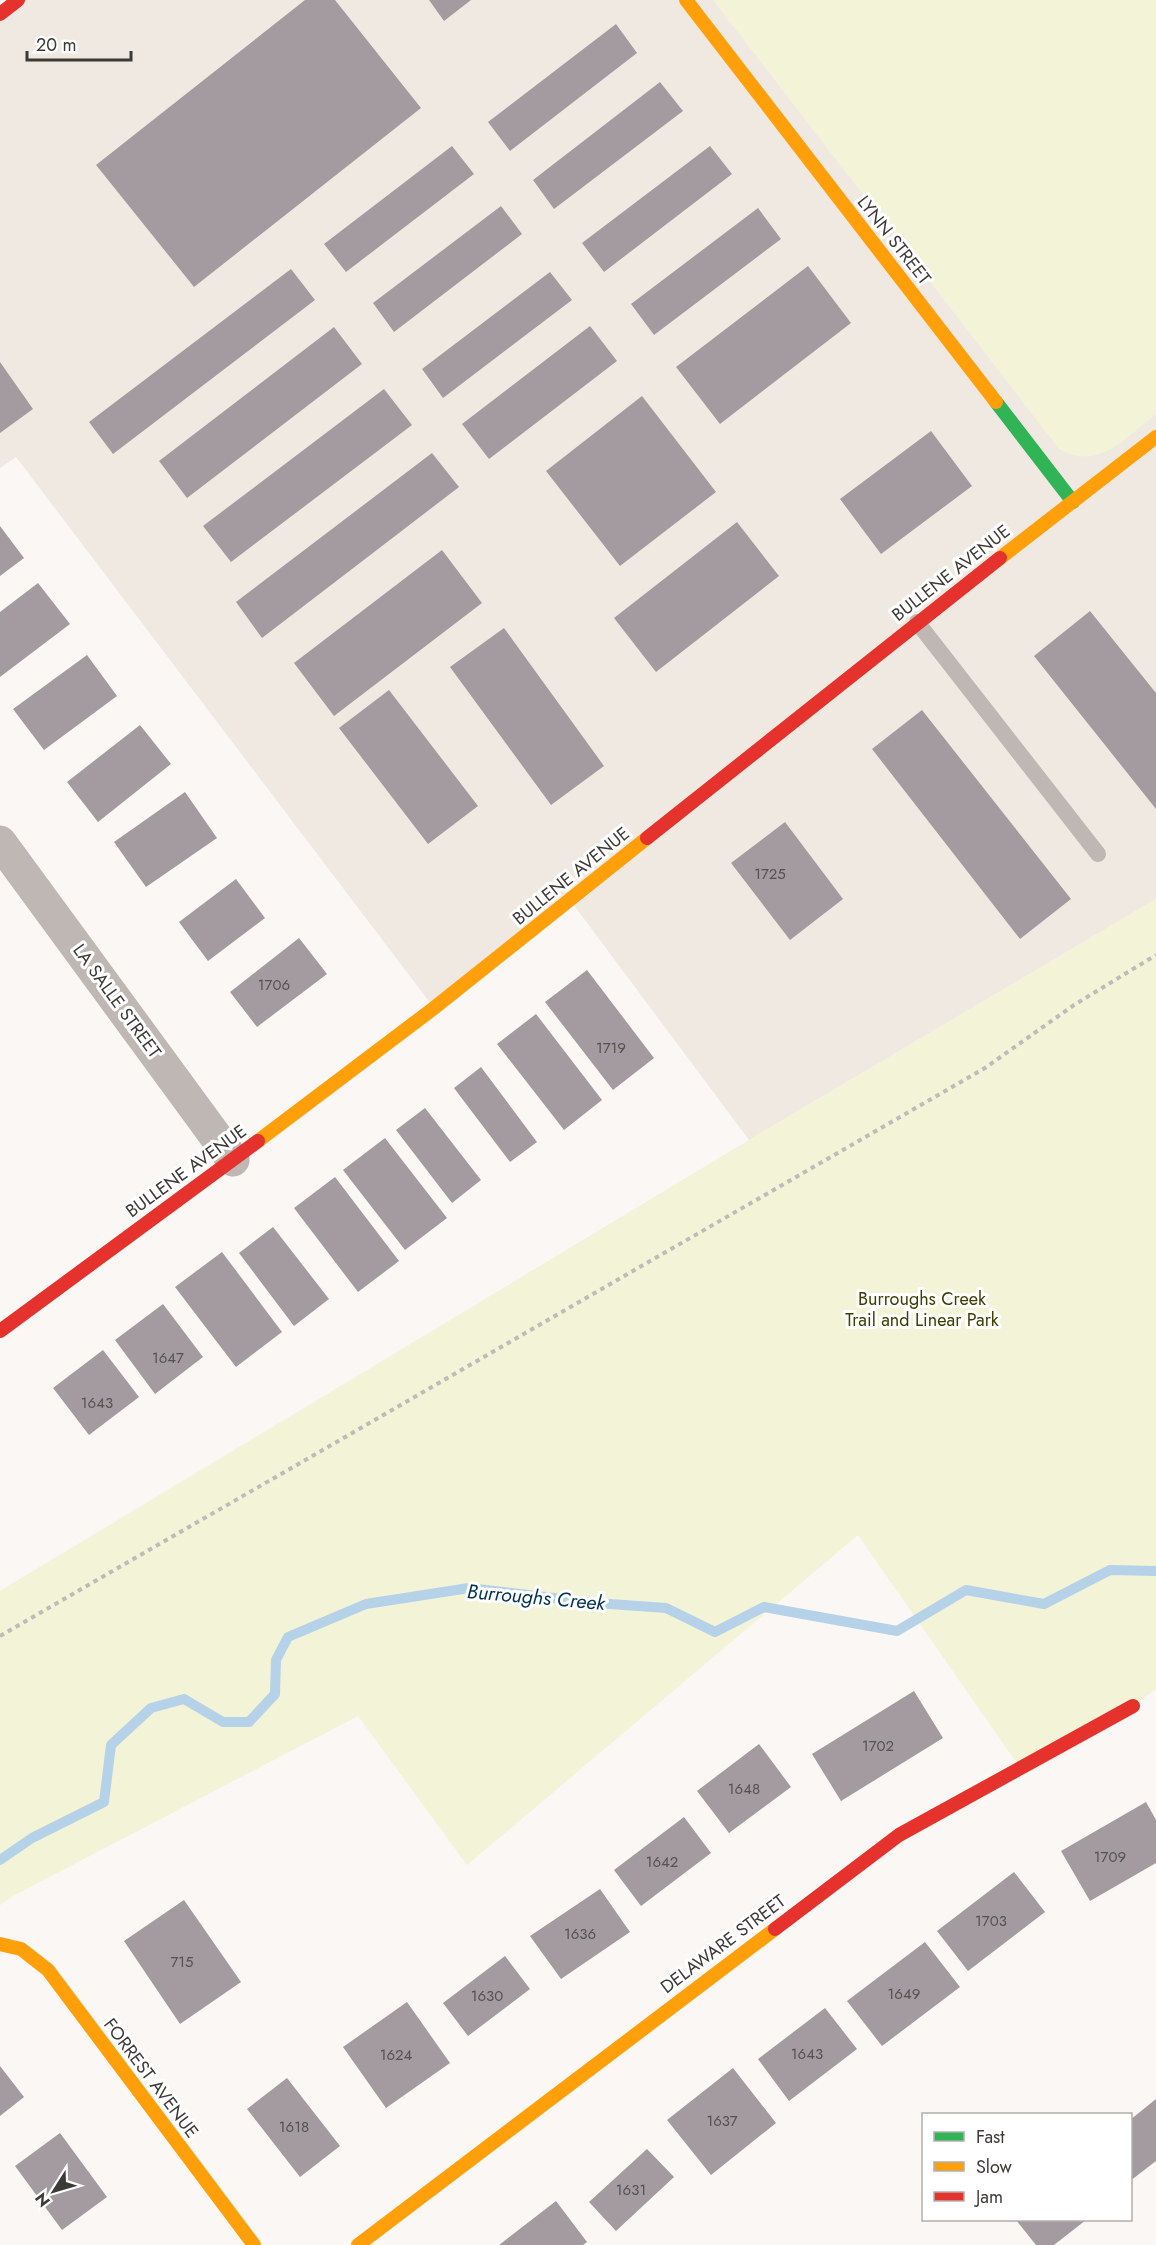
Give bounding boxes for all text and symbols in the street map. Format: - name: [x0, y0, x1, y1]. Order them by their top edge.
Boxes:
- scale bar: [27, 24, 130, 62]
- text: 20 m: [36, 32, 76, 58]
- street label: LYNN STREET: [851, 190, 937, 291]
- street label: BULLENE AVENUE: [886, 519, 1016, 627]
- street label: BULLENE AVENUE: [507, 821, 635, 931]
- house number: 1725: [754, 863, 786, 885]
- street label: LA SALLE STREET: [67, 938, 168, 1064]
- house number: 1706: [258, 974, 290, 996]
- house number: 1719: [596, 1037, 626, 1059]
- street label: BULLENE AVENUE: [120, 1118, 252, 1224]
- park label: Burroughs Creek Trail and Linear Park: [845, 1286, 999, 1333]
- house number: 1647: [152, 1347, 184, 1369]
- house number: 1643: [81, 1392, 113, 1414]
- water label: Burroughs Creek: [466, 1577, 607, 1618]
- house number: 1702: [862, 1735, 894, 1757]
- house number: 1648: [728, 1778, 760, 1800]
- house number: 1709: [1094, 1846, 1126, 1868]
- house number: 1642: [646, 1851, 678, 1873]
- street label: DELAWARE STREET: [655, 1888, 791, 2000]
- house number: 1703: [975, 1910, 1007, 1932]
- house number: 1636: [564, 1923, 596, 1945]
- house number: 715: [170, 1951, 194, 1973]
- house number: 1649: [888, 1983, 920, 2005]
- house number: 1630: [471, 1985, 503, 2007]
- street label: FORREST AVENUE: [97, 2013, 205, 2143]
- house number: 1643: [791, 2043, 823, 2065]
- house number: 1624: [380, 2044, 413, 2066]
- house number: 1637: [706, 2110, 738, 2132]
- legend: [922, 2113, 1132, 2221]
- house number: 1618: [279, 2116, 309, 2138]
- text: Fast: [976, 2124, 1005, 2150]
- text: Slow: [976, 2154, 1013, 2180]
- north arrow: [24, 2161, 84, 2221]
- house number: 1631: [616, 2179, 646, 2201]
- text: Jam: [974, 2184, 1003, 2210]
- text: N: [29, 2188, 55, 2212]

